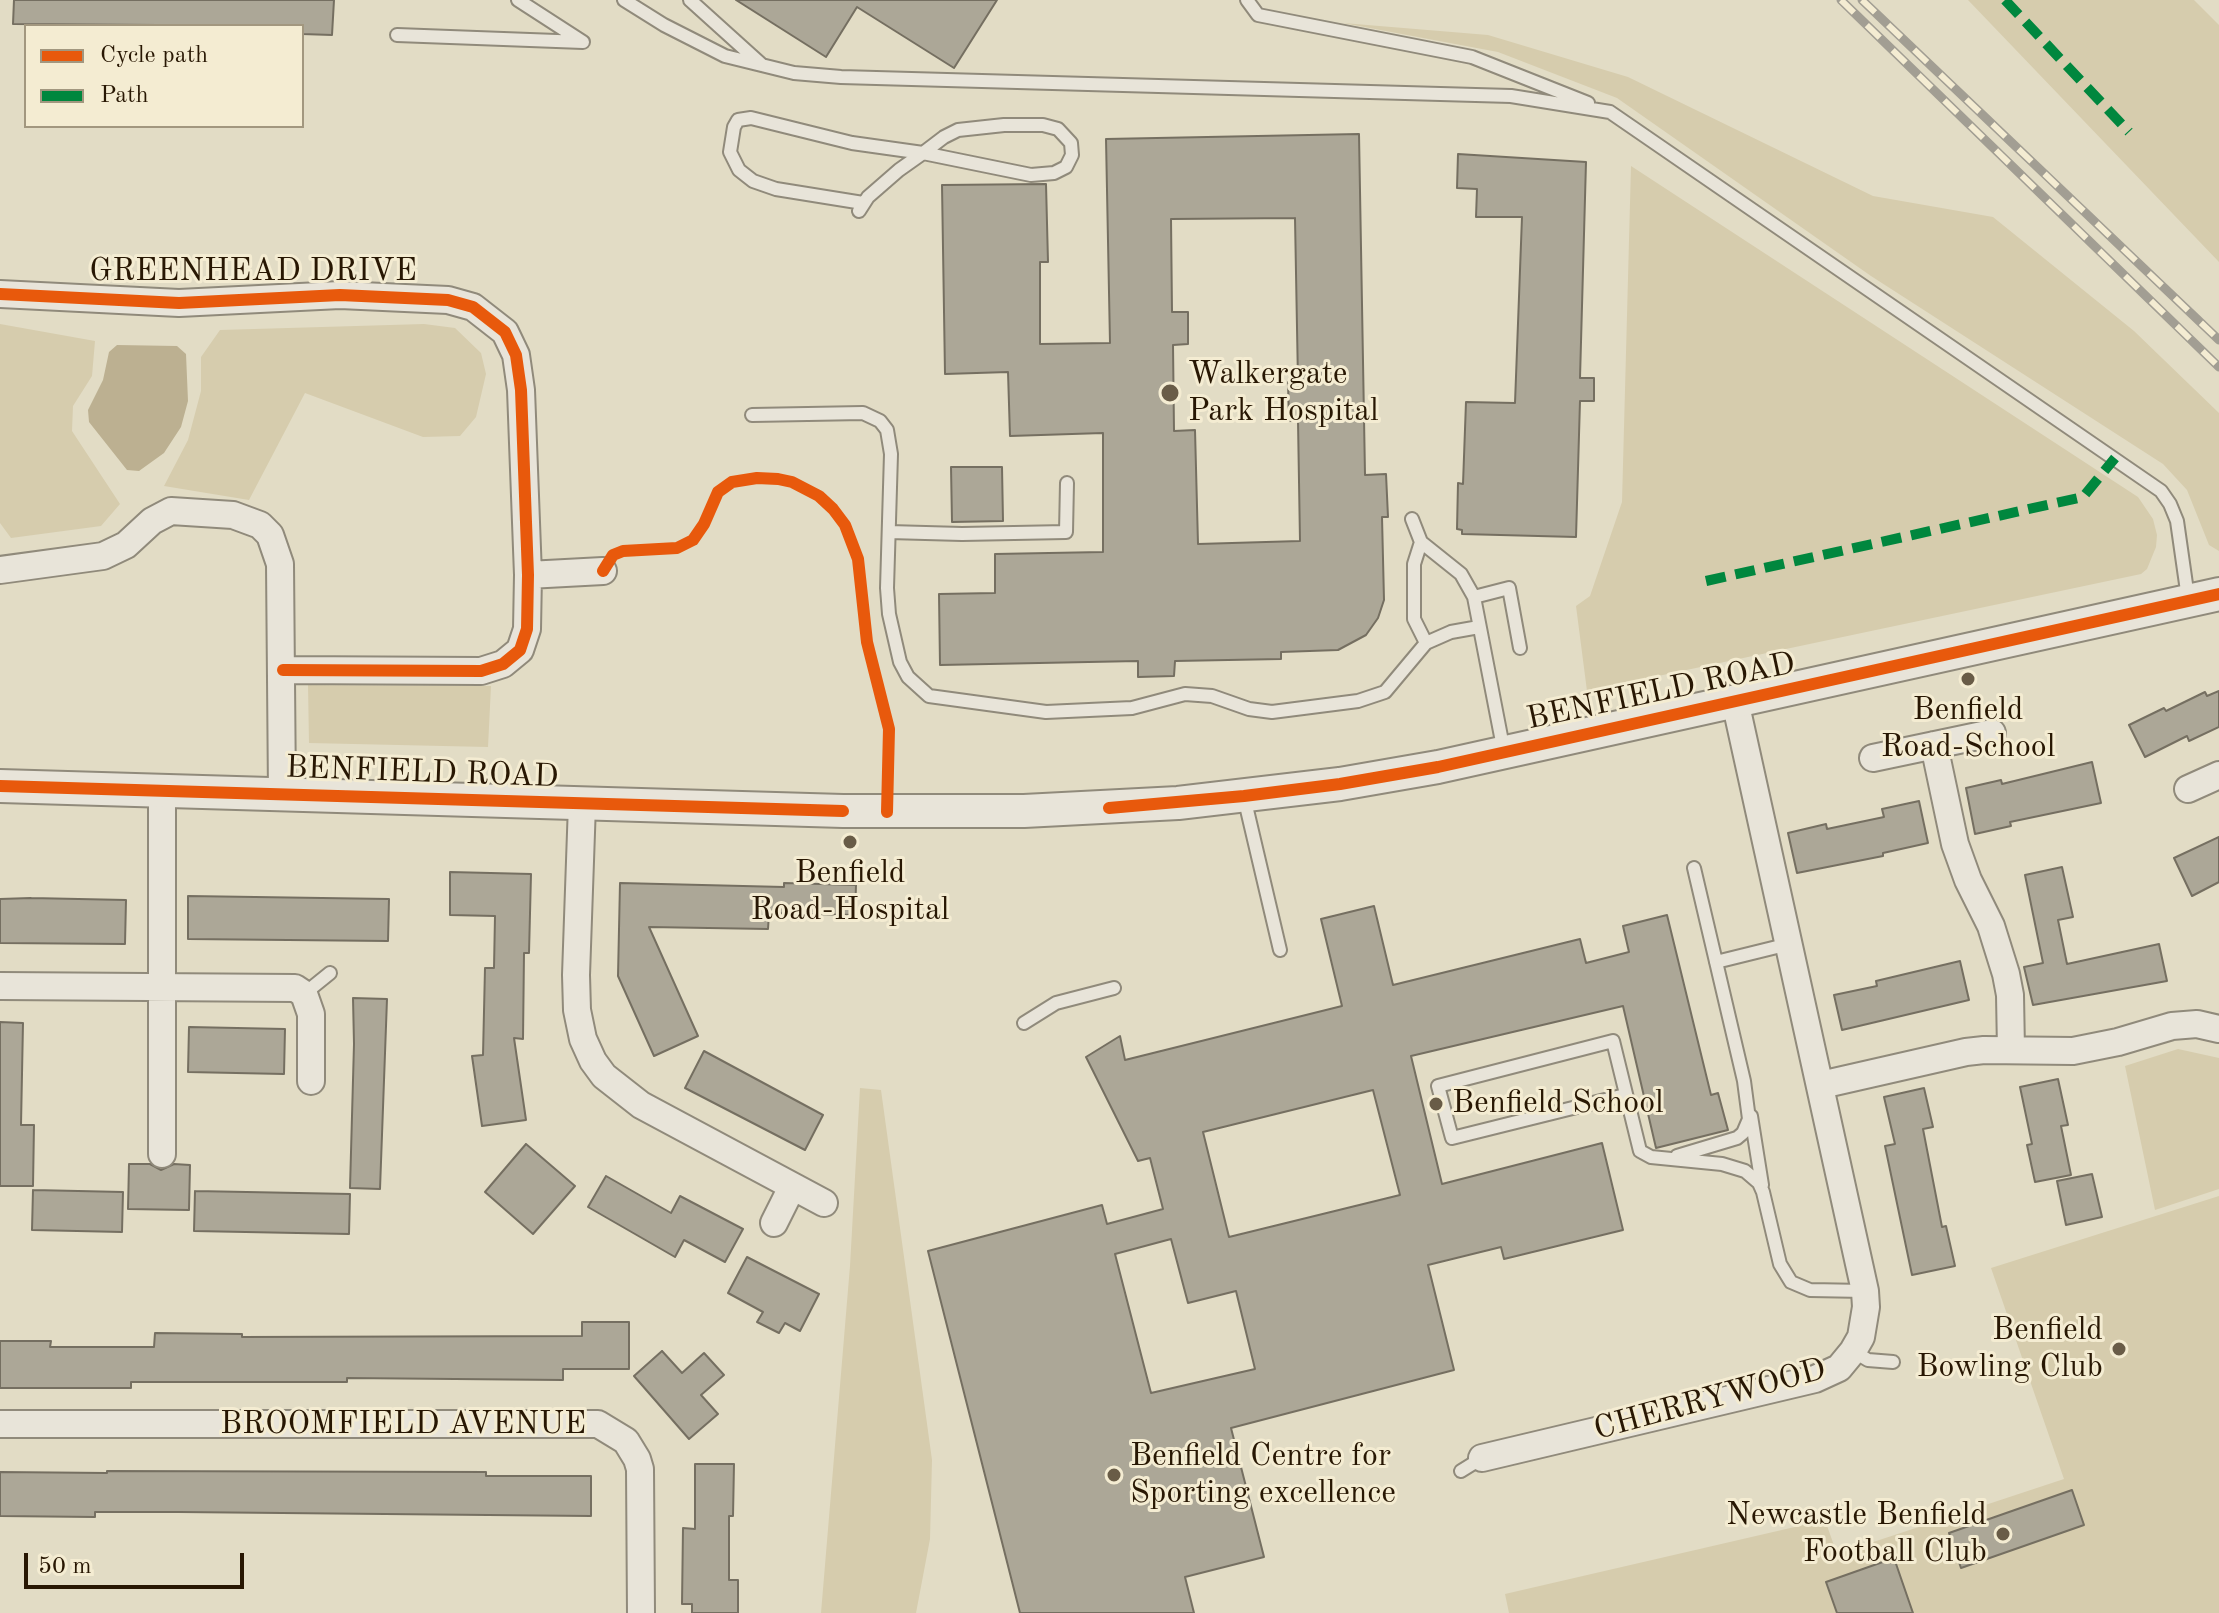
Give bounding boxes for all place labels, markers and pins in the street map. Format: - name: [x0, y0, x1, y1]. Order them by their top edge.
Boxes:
- place label: Walkergate Park Hospital: [1188, 356, 1379, 431]
- marker: Walkergate Park Hospital: [1159, 382, 1181, 404]
- marker: Benfield Road-School: [1959, 670, 1977, 688]
- place label: Benfield Road-School: [1881, 692, 2055, 767]
- marker: Benfield Road-Hospital: [841, 833, 859, 851]
- place label: Benfield Road-Hospital: [751, 855, 949, 930]
- place label: Benfield School: [1452, 1085, 1664, 1123]
- marker: Benfield School: [1427, 1095, 1445, 1113]
- place label: Benfield Bowling Club: [1916, 1312, 2103, 1387]
- marker: Benfield Bowling Club: [2110, 1340, 2128, 1358]
- place label: Benfield Centre for Sporting excellence: [1130, 1438, 1396, 1513]
- marker: Benfield Centre for Sporting excellence: [1105, 1466, 1123, 1484]
- place label: Newcastle Benfield Football Club: [1726, 1497, 1987, 1572]
- marker: Newcastle Benfield Football Club: [1994, 1525, 2012, 1543]

